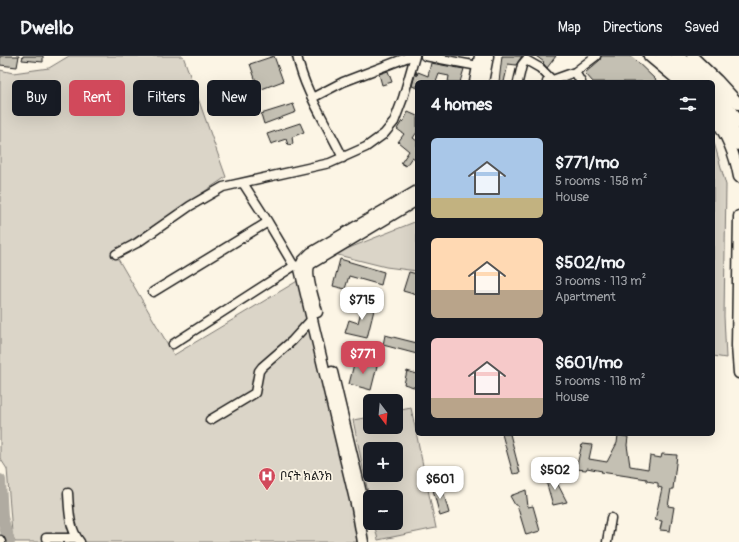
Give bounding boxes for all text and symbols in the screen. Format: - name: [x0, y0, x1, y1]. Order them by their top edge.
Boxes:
- text: Dwello: [20, 16, 73, 40]
- text: Map: [558, 19, 581, 36]
- text: Directions: [603, 19, 662, 36]
- text: Saved: [684, 19, 719, 36]
- chip: Buy: [12, 80, 61, 116]
- chip: Rent: [69, 80, 125, 116]
- chip: Filters: [133, 80, 199, 116]
- chip: New: [207, 80, 261, 116]
- icon: filters: [677, 93, 699, 115]
- text: 4 homes: [431, 94, 492, 115]
- text: $771/mo: [555, 152, 619, 173]
- icon: home: [463, 154, 511, 202]
- text: 5 rooms · 158 m²: [555, 173, 647, 189]
- text: House: [555, 189, 589, 205]
- text: $502/mo: [555, 252, 625, 273]
- icon: home: [463, 254, 511, 302]
- text: 3 rooms · 113 m²: [555, 273, 646, 289]
- pin: $715: [338, 287, 386, 321]
- text: Apartment: [555, 289, 616, 305]
- text: $715: [349, 292, 375, 308]
- pin: $771: [339, 341, 387, 375]
- text: $771: [350, 346, 376, 362]
- text: $601/mo: [555, 352, 623, 373]
- icon: home: [463, 354, 511, 402]
- text: 5 rooms · 118 m²: [555, 373, 645, 389]
- text: House: [555, 389, 589, 405]
- north arrow: [363, 394, 403, 434]
- map controls: [363, 394, 403, 530]
- button: +: [363, 442, 403, 482]
- pin: $502: [531, 457, 579, 491]
- text: $502: [540, 462, 570, 478]
- hospital icon: ቦናት ክልንክ: [257, 466, 277, 491]
- pin: $601: [416, 466, 464, 500]
- place label: ቦናት ክልንክ: [280, 469, 332, 484]
- text: $601: [426, 471, 454, 487]
- button: −: [363, 490, 403, 530]

